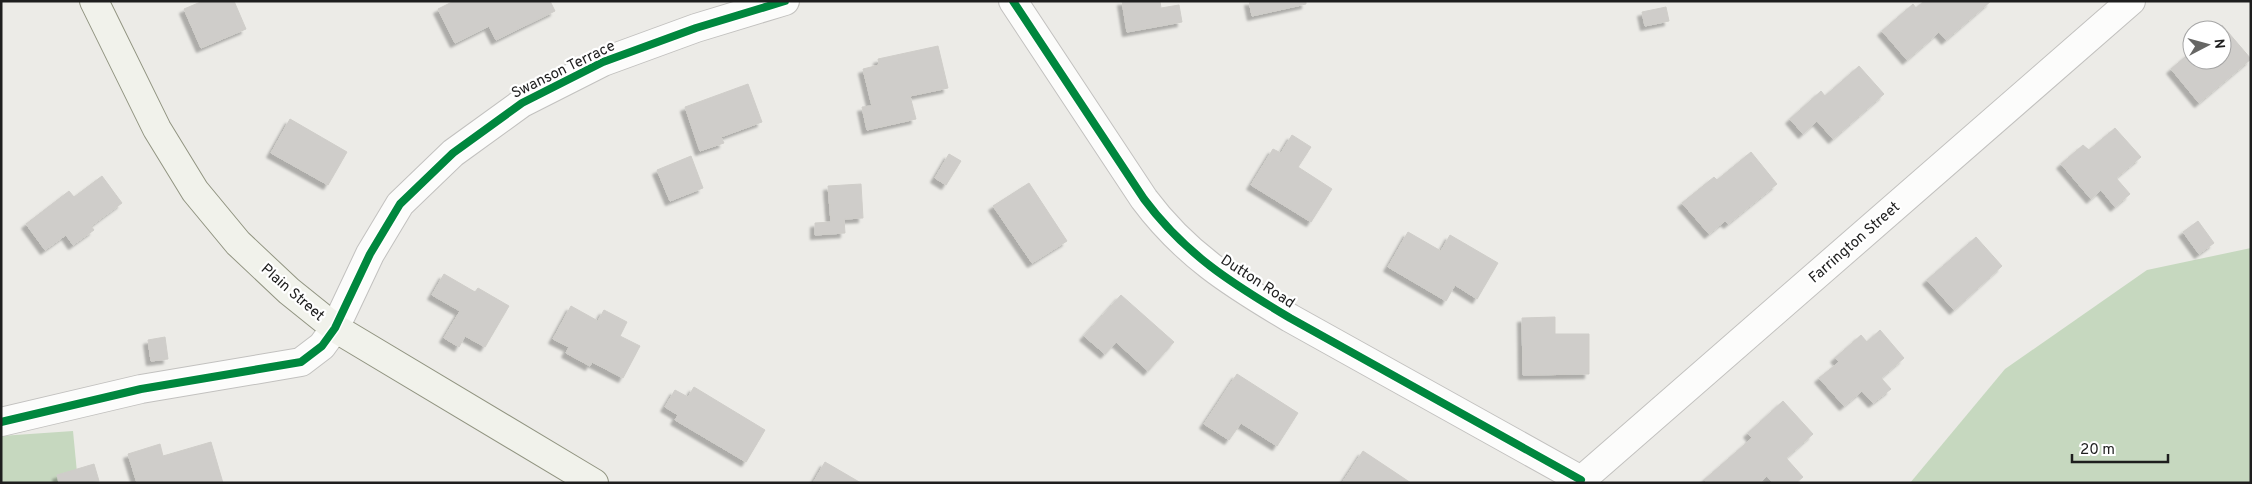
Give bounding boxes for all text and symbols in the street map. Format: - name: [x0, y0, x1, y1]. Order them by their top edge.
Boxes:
- north arrow: [2182, 20, 2232, 70]
- street label: Swanson Terrace: [509, 37, 619, 104]
- text: N: [2209, 38, 2227, 50]
- street label: Farrington Street: [1805, 198, 1905, 288]
- street label: Dutton Road: [1217, 251, 1298, 313]
- street label: Plain Street: [256, 260, 328, 326]
- scale bar: [2072, 432, 2168, 464]
- text: 20 m: [2080, 441, 2115, 460]

